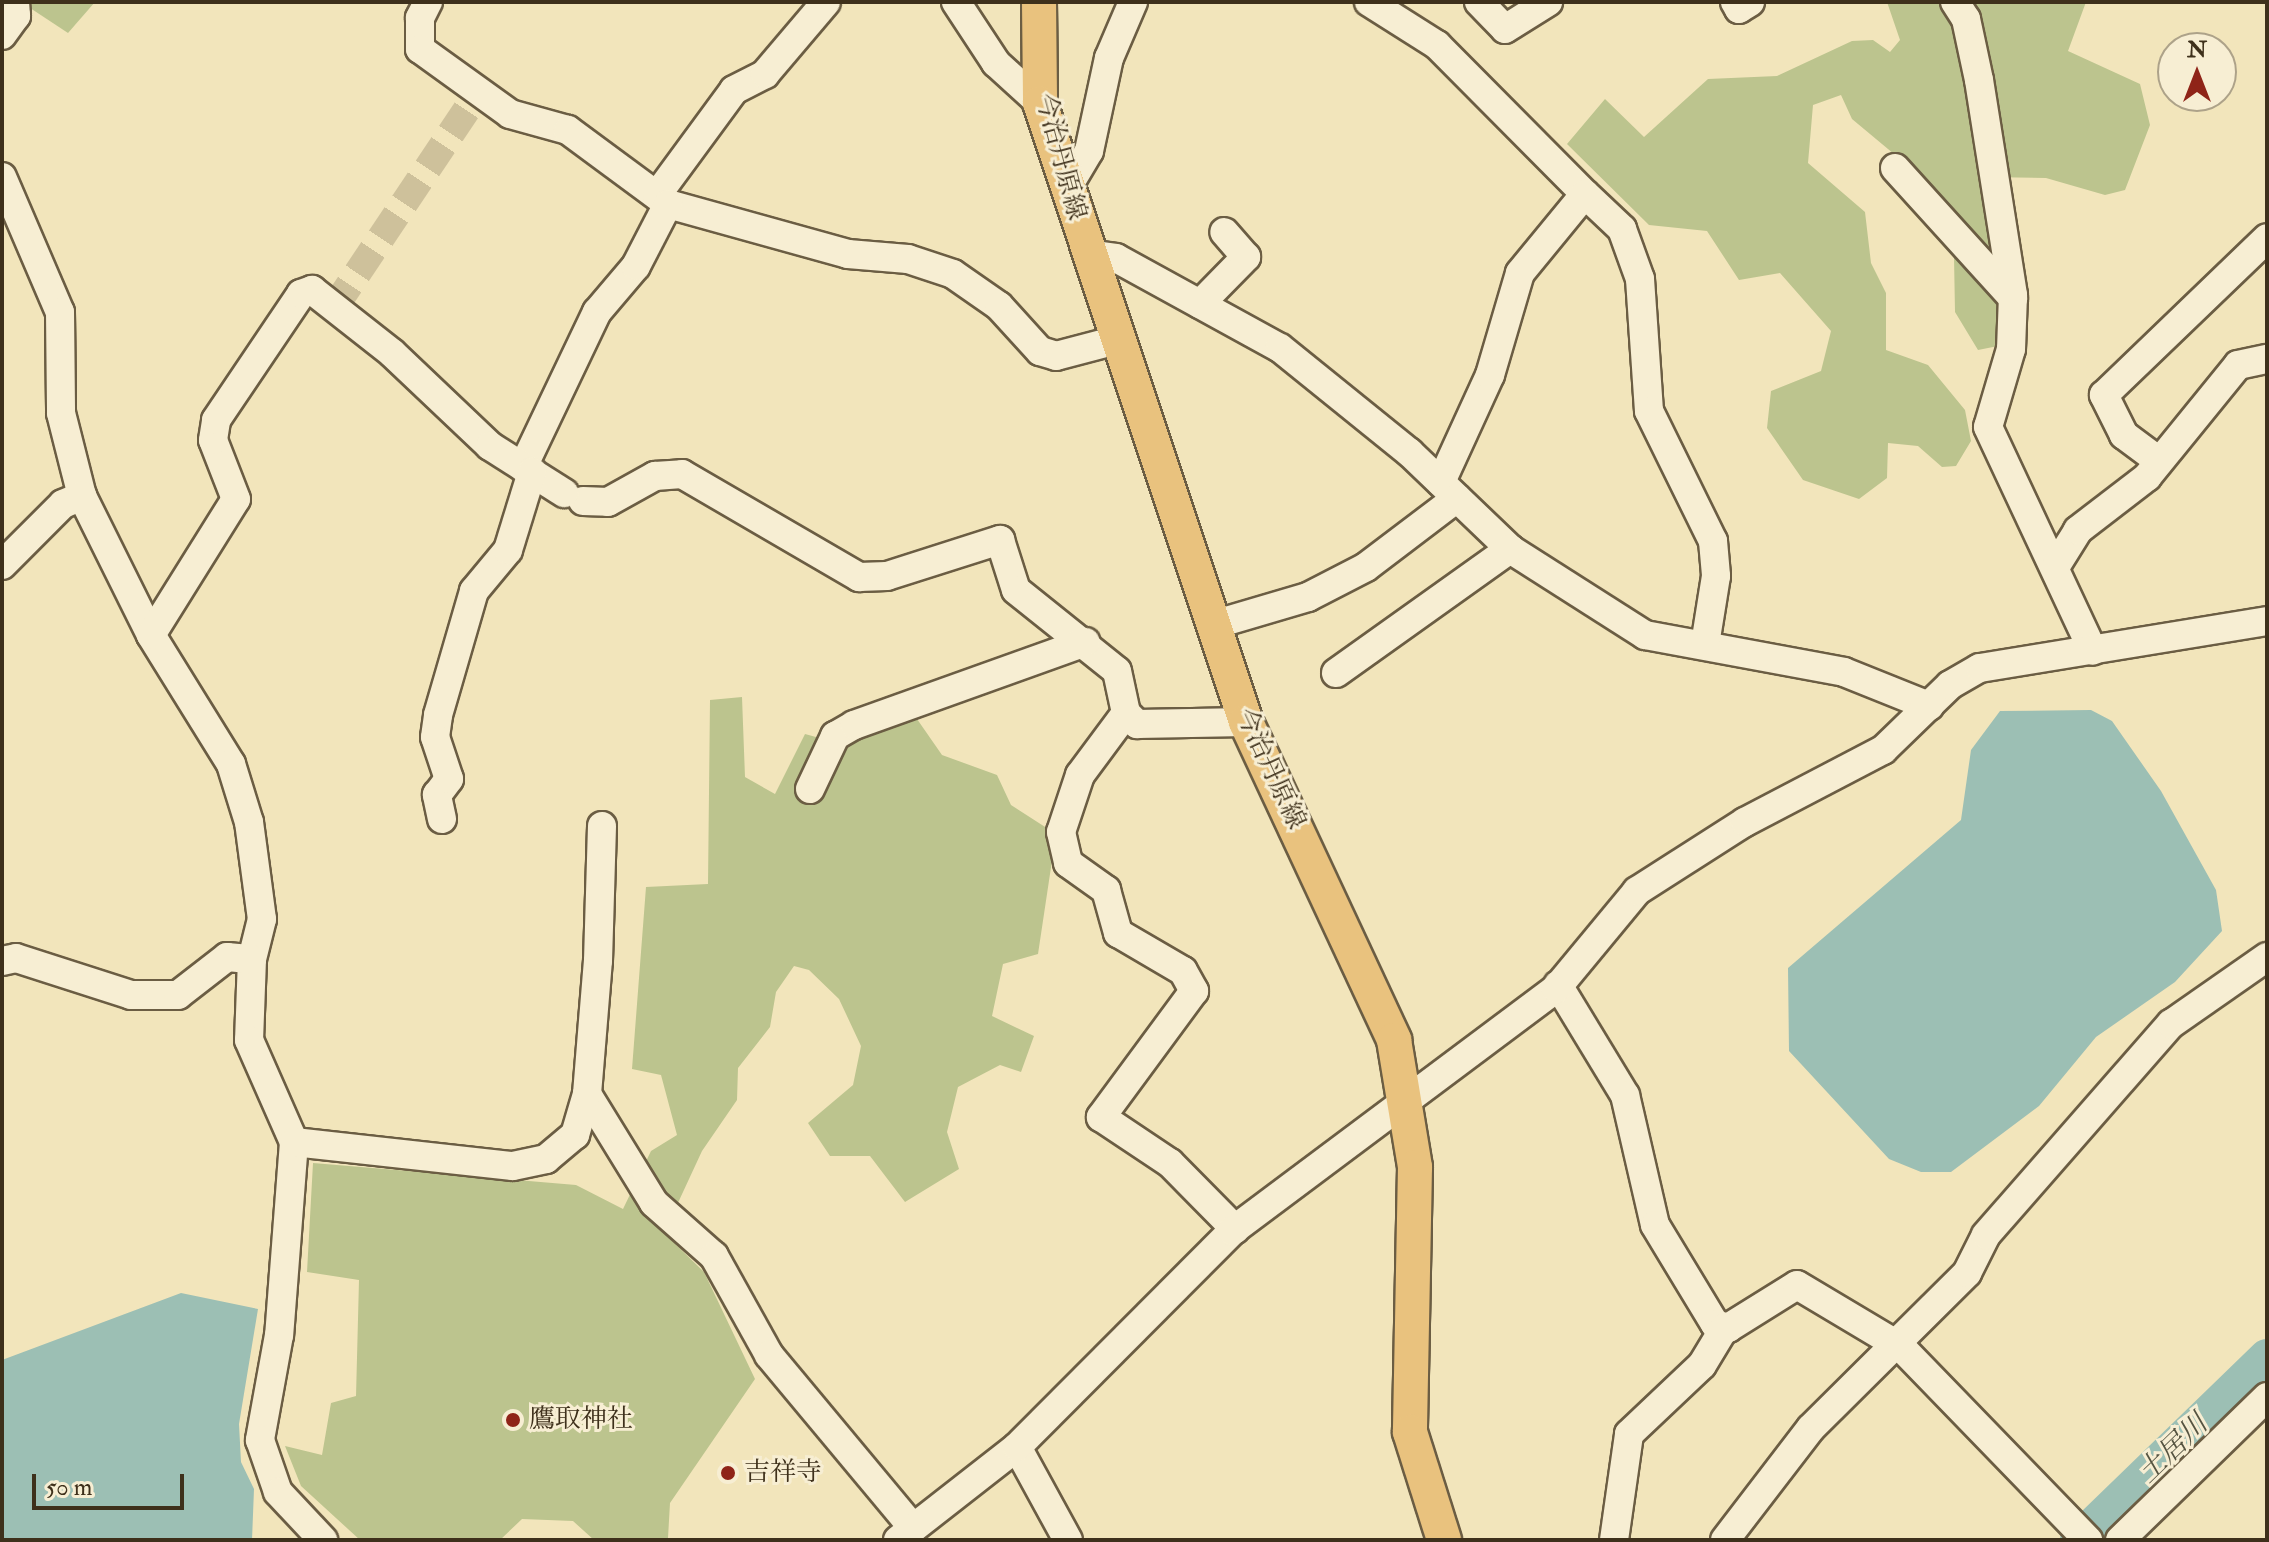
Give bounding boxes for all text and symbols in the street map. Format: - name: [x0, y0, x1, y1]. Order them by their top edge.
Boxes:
- north arrow: [2157, 32, 2237, 112]
- text: N: [2187, 36, 2207, 64]
- street label: 今治丹原線: [1028, 90, 1092, 224]
- street label: 今治丹原線: [1228, 703, 1312, 835]
- place label: 鷹取神社: [529, 1404, 633, 1436]
- water label: 土居川: [2131, 1408, 2215, 1490]
- marker: 鷹取神社: [504, 1411, 522, 1429]
- place label: 吉祥寺: [744, 1457, 822, 1489]
- scale bar: [36, 1458, 188, 1508]
- marker: 吉祥寺: [719, 1464, 737, 1482]
- text: 50 m: [46, 1472, 92, 1503]

